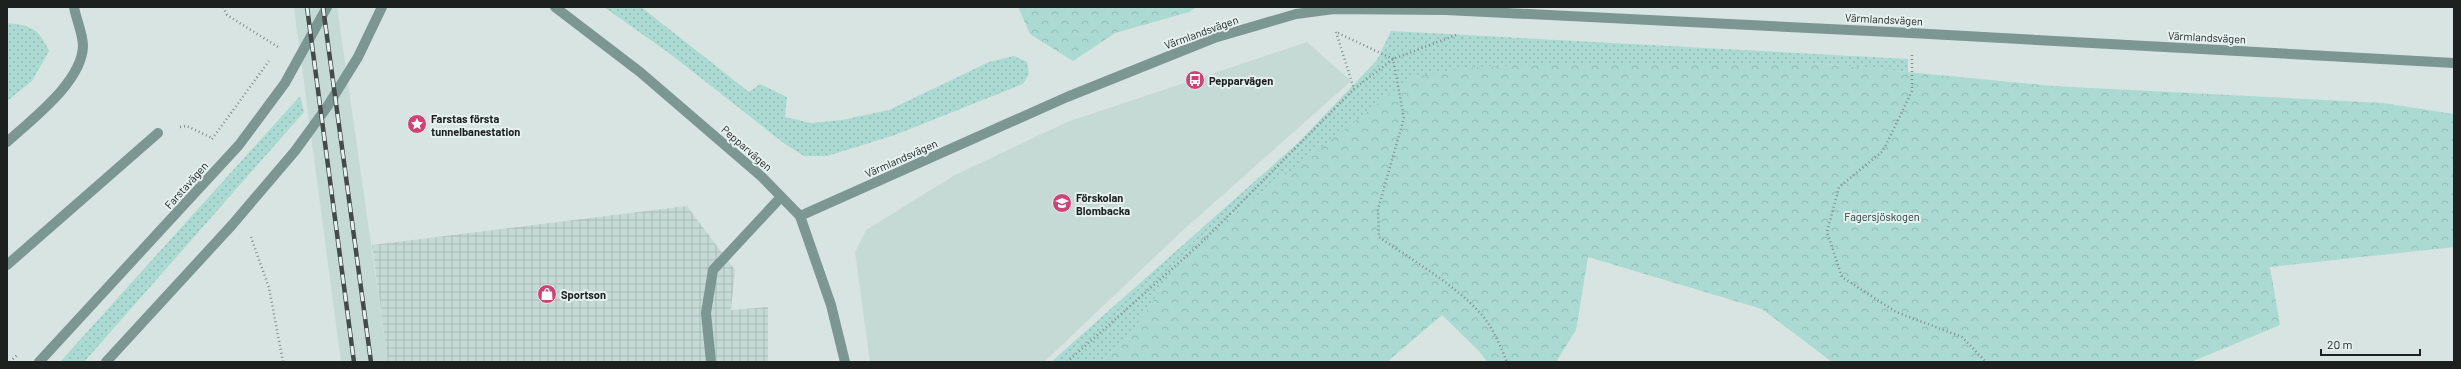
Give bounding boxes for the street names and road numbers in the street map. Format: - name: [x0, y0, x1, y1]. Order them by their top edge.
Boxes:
- street label: Värmlandsvägen: [1845, 10, 1923, 28]
- street label: Värmlandsvägen: [1162, 13, 1240, 51]
- street label: Värmlandsvägen: [2168, 28, 2246, 46]
- street label: Pepparvägen: [719, 123, 775, 173]
- street label: Värmlandsvägen: [863, 136, 939, 180]
- street label: Farstavägen: [162, 159, 211, 211]

